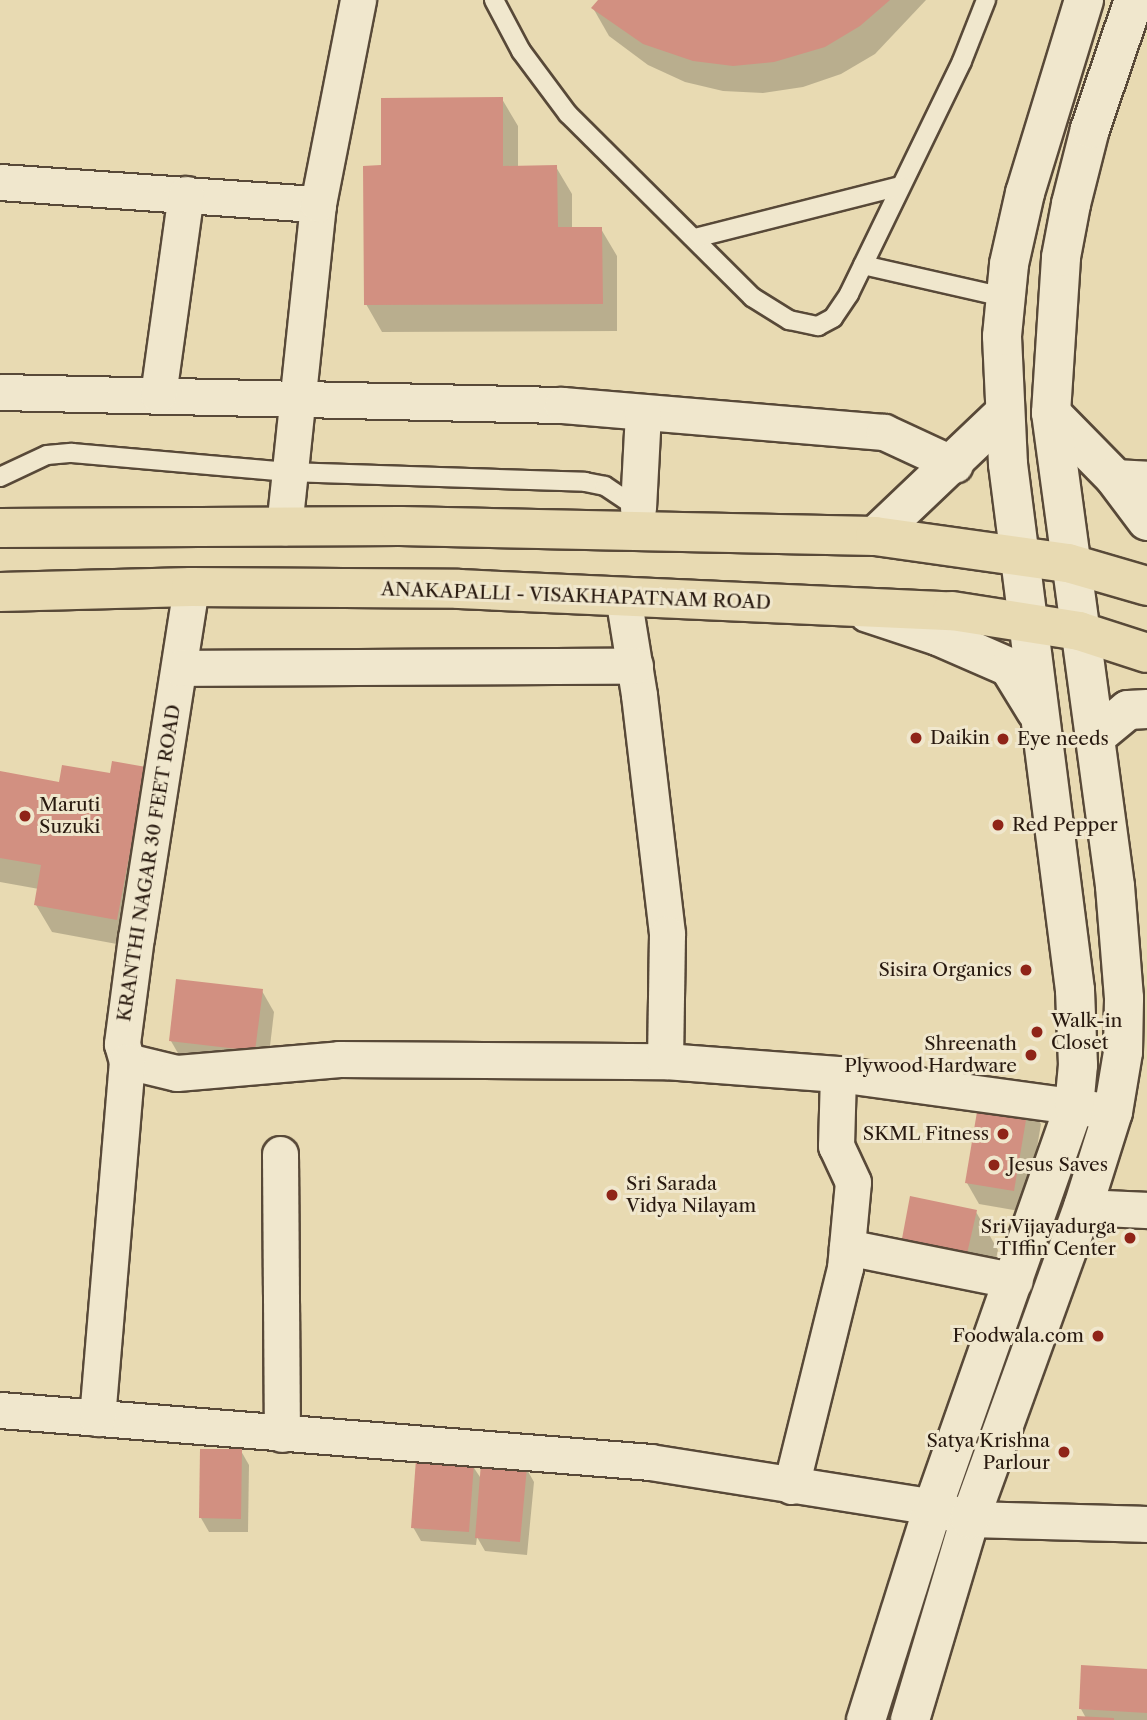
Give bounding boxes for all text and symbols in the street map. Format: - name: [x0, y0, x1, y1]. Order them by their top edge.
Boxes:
- street label: ANAKAPALLI - VISAKHAPATNAM ROAD: [380, 578, 772, 614]
- street label: KRANTHI NAGAR 30 FEET ROAD: [113, 702, 185, 1024]
- place label: Daikin: [930, 727, 990, 749]
- place label: Eye needs: [1017, 728, 1109, 750]
- marker: Daikin: [908, 730, 924, 746]
- marker: Eye needs: [995, 731, 1011, 747]
- place label: Maruti Suzuki: [39, 794, 100, 838]
- marker: Maruti Suzuki: [17, 808, 33, 824]
- place label: Red Pepper: [1012, 814, 1118, 836]
- marker: Red Pepper: [990, 817, 1006, 833]
- place label: Sisira Organics: [878, 959, 1012, 981]
- marker: Sisira Organics: [1018, 962, 1034, 978]
- place label: Walk-in Closet: [1051, 1010, 1122, 1054]
- marker: Walk-in Closet: [1029, 1024, 1045, 1040]
- place label: Shreenath Plywood Hardware: [844, 1033, 1017, 1077]
- marker: Shreenath Plywood Hardware: [1023, 1047, 1039, 1063]
- place label: SKML Fitness: [862, 1123, 989, 1145]
- marker: SKML Fitness: [995, 1126, 1011, 1142]
- place label: Jesus Saves: [1008, 1154, 1108, 1176]
- marker: Jesus Saves: [986, 1157, 1002, 1173]
- place label: Sri Sarada Vidya Nilayam: [626, 1173, 756, 1217]
- marker: Sri Sarada Vidya Nilayam: [604, 1187, 620, 1203]
- place label: Sri Vijayadurga TIffin Center: [980, 1216, 1116, 1260]
- marker: Sri Vijayadurga TIffin Center: [1122, 1230, 1138, 1246]
- place label: Foodwala.com: [953, 1325, 1084, 1347]
- marker: Foodwala.com: [1090, 1328, 1106, 1344]
- place label: Satya Krishna Parlour: [926, 1430, 1050, 1474]
- marker: Satya Krishna Parlour: [1056, 1444, 1072, 1460]

